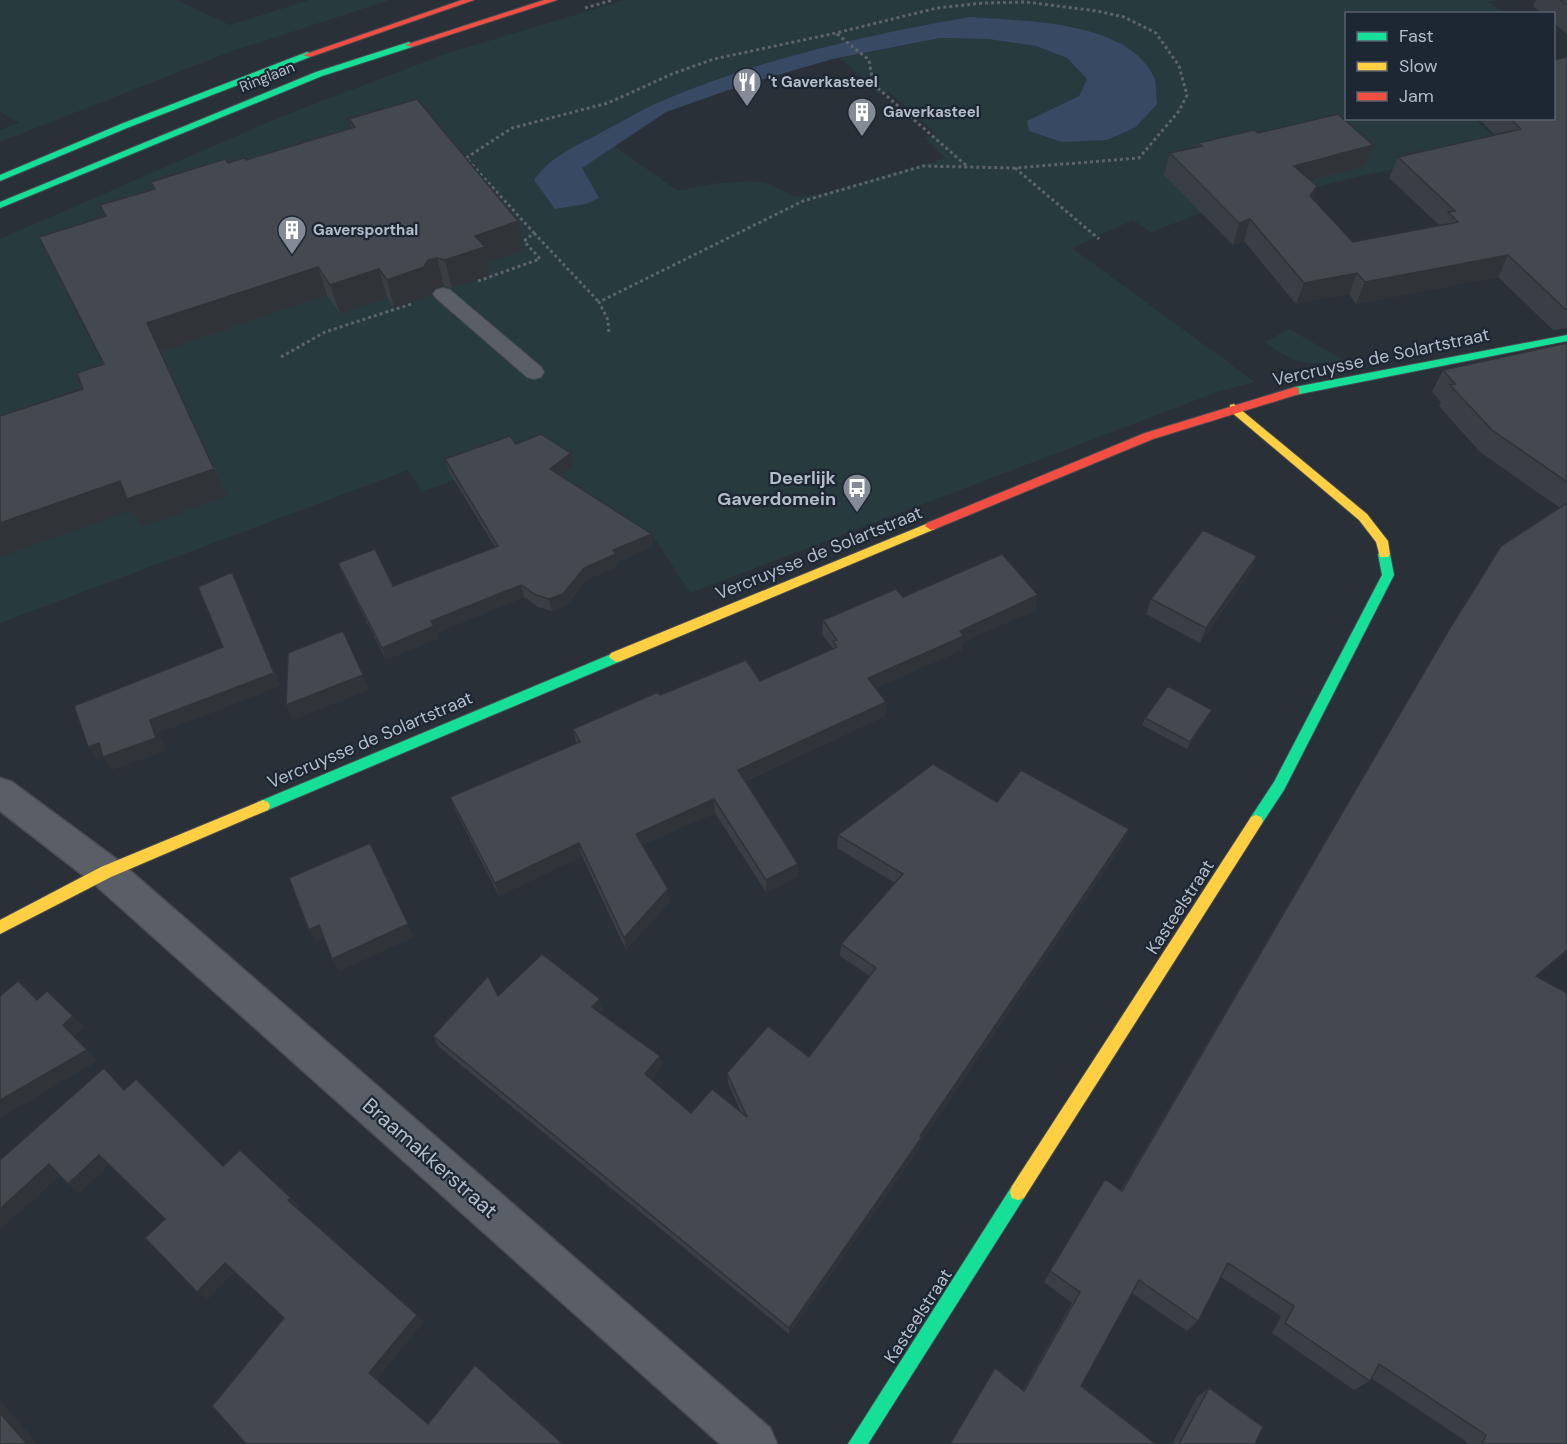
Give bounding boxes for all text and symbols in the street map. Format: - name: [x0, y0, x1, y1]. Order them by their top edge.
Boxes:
- legend: [1345, 12, 1555, 120]
- text: Fast: [1399, 24, 1434, 48]
- text: Slow: [1399, 54, 1438, 78]
- street label: Ringlaan: [236, 57, 298, 97]
- restaurant icon: 't Gaverkasteel: [731, 66, 763, 108]
- place label: 't Gaverkasteel: [768, 72, 878, 92]
- text: Jam: [1399, 84, 1434, 108]
- building icon: Gaverkasteel: [846, 96, 878, 138]
- place label: Gaverkasteel: [883, 102, 980, 122]
- building icon: Gaversporthal: [276, 214, 308, 256]
- place label: Gaversporthal: [313, 220, 418, 240]
- street label: Vercruysse de Solartstraat: [1270, 322, 1492, 392]
- place label: Deerlijk Gaverdomein: [717, 466, 837, 511]
- bus stop icon: Deerlijk Gaverdomein: [841, 472, 873, 514]
- street label: Vercruysse de Solartstraat: [712, 500, 926, 606]
- street label: Vercruysse de Solartstraat: [264, 686, 476, 794]
- street label: Kasteelstraat: [1140, 855, 1220, 959]
- street label: Braamakkerstraat: [357, 1092, 503, 1224]
- street label: Kasteelstraat: [878, 1264, 958, 1368]

